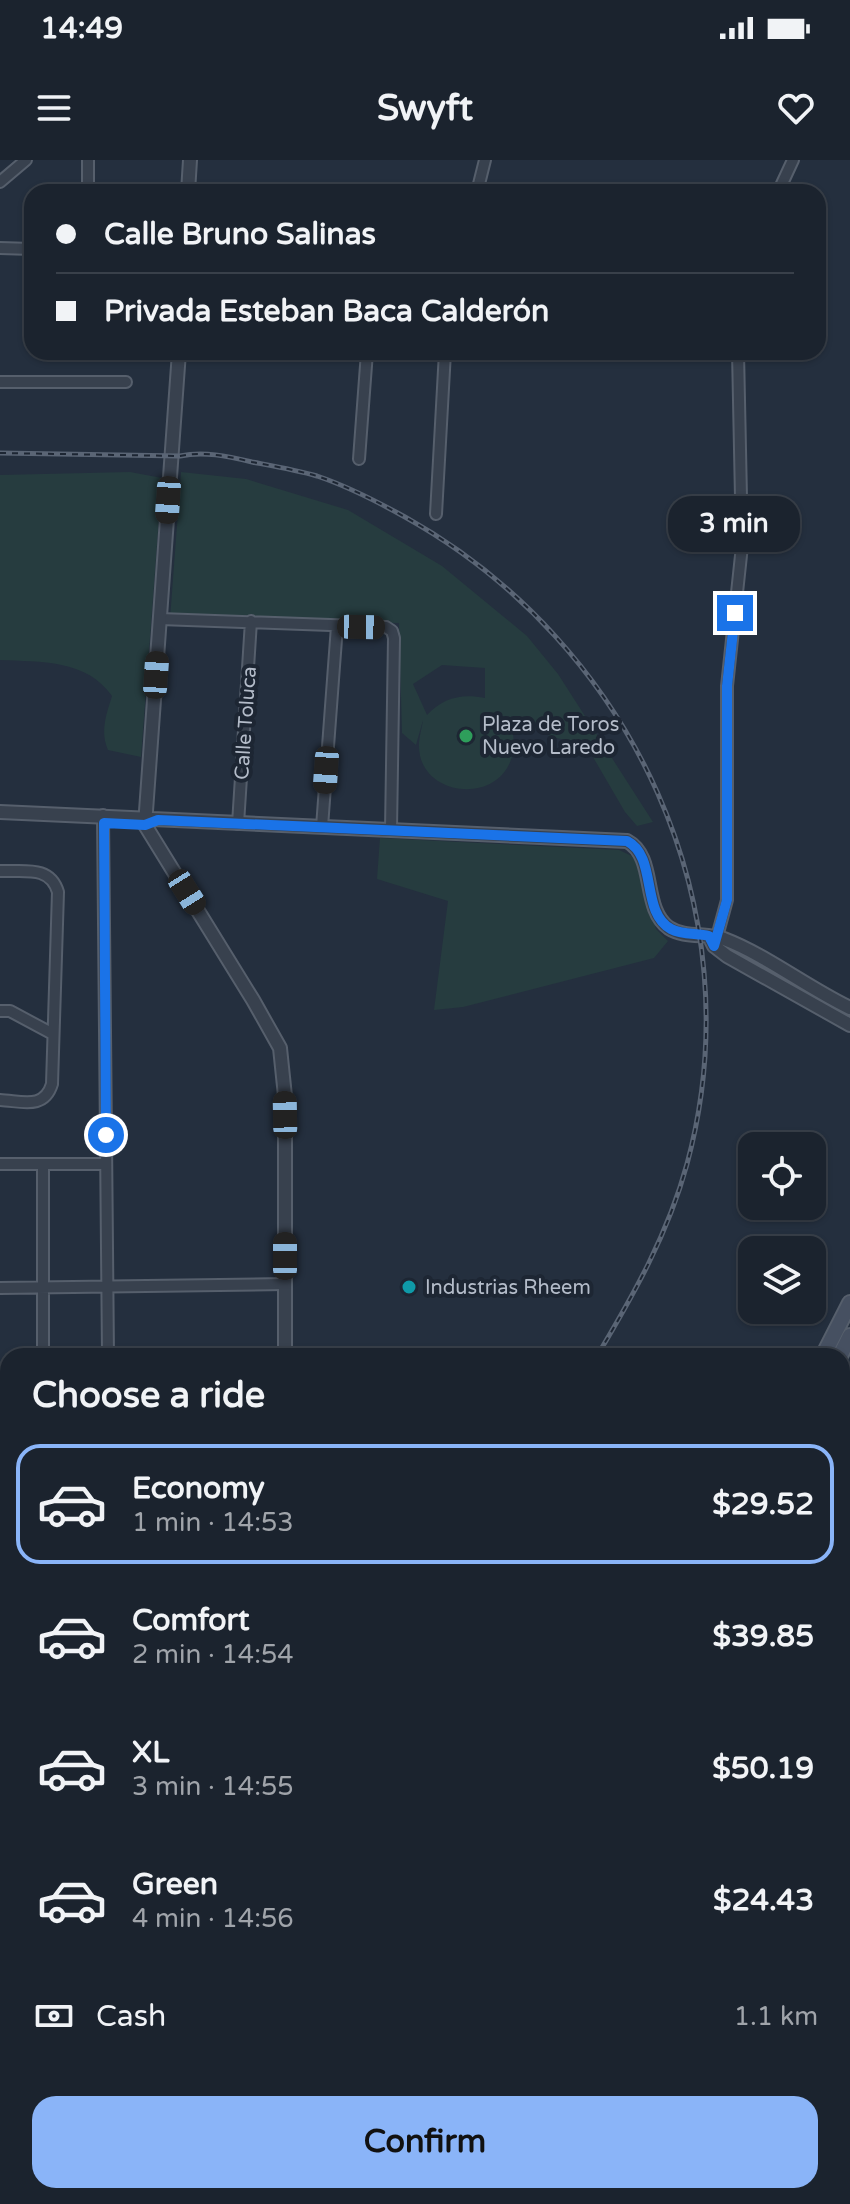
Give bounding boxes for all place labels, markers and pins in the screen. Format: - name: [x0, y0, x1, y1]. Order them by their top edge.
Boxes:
- place label: Plaza de Toros Nuevo Laredo: [482, 713, 619, 760]
- marker: Plaza de Toros Nuevo Laredo: [457, 727, 475, 745]
- place label: Industrias Rheem: [425, 1276, 591, 1300]
- marker: Industrias Rheem: [400, 1278, 418, 1296]

